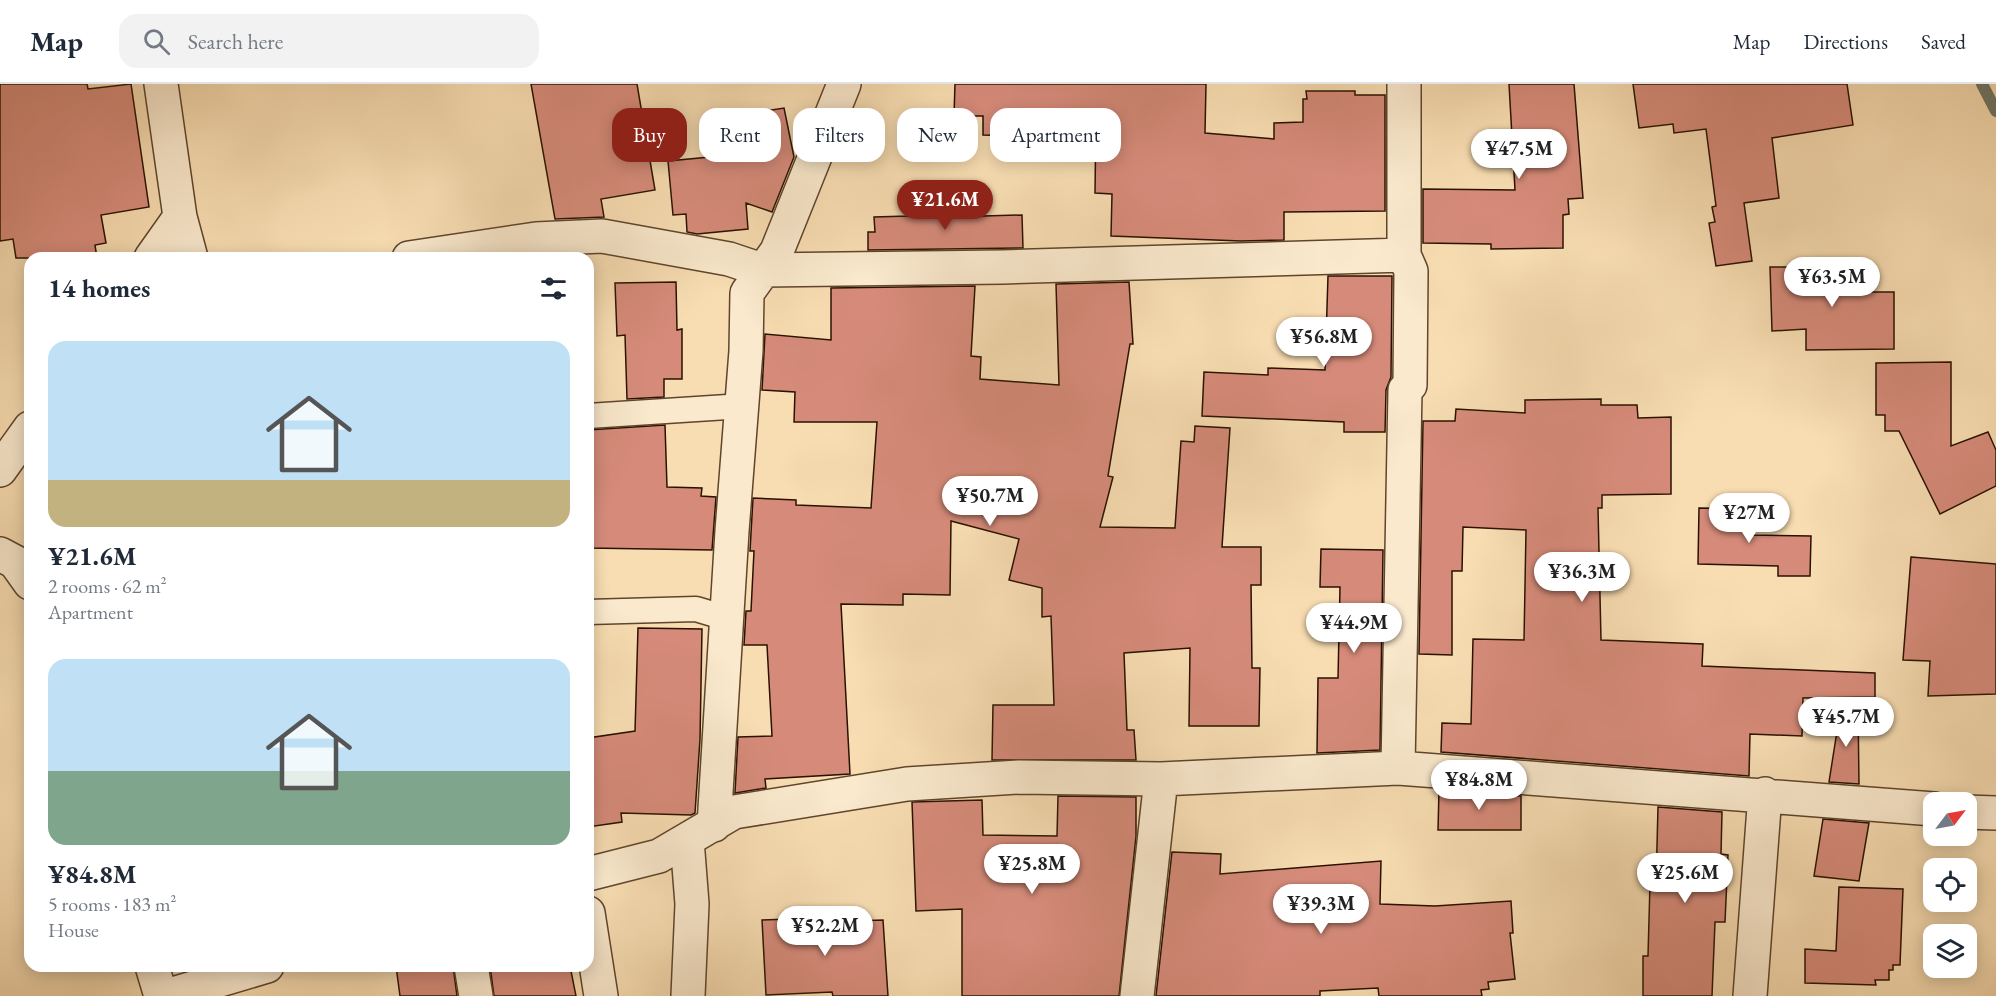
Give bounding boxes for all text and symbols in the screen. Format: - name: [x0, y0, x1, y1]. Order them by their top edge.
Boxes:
- search box: [119, 14, 539, 68]
- text: Map: [30, 23, 83, 59]
- icon: search: [140, 25, 173, 58]
- text: Search here: [188, 27, 283, 56]
- text: Map: [1733, 28, 1770, 55]
- text: Directions: [1803, 28, 1888, 55]
- text: Saved: [1921, 28, 1966, 55]
- chip: Buy: [612, 108, 687, 162]
- chip: Rent: [699, 108, 781, 162]
- chip: Filters: [793, 108, 885, 162]
- chip: New: [897, 108, 978, 162]
- chip: Apartment: [990, 108, 1121, 162]
- pin: ¥47.5M: [1470, 129, 1568, 180]
- text: ¥47.5M: [1485, 135, 1553, 161]
- pin: ¥21.6M: [896, 180, 994, 231]
- text: ¥21.6M: [911, 186, 979, 212]
- pin: ¥63.5M: [1783, 257, 1881, 308]
- text: ¥63.5M: [1798, 263, 1866, 289]
- text: 14 homes: [48, 271, 150, 305]
- icon: filters: [537, 272, 570, 305]
- pin: ¥56.8M: [1275, 317, 1373, 368]
- text: ¥56.8M: [1290, 323, 1358, 349]
- icon: home: [255, 380, 363, 488]
- pin: ¥50.7M: [941, 476, 1039, 527]
- text: ¥50.7M: [956, 482, 1024, 508]
- pin: ¥27M: [1713, 493, 1785, 544]
- text: ¥27M: [1723, 499, 1775, 525]
- text: ¥21.6M: [48, 539, 137, 573]
- pin: ¥36.3M: [1533, 552, 1631, 603]
- text: ¥36.3M: [1548, 558, 1616, 584]
- text: 2 rooms · 62 m²: [48, 573, 167, 599]
- text: Apartment: [48, 599, 133, 625]
- pin: ¥44.9M: [1305, 603, 1403, 654]
- text: ¥44.9M: [1320, 609, 1388, 635]
- pin: ¥45.7M: [1797, 697, 1895, 748]
- icon: home: [255, 698, 363, 806]
- text: ¥45.7M: [1812, 703, 1880, 729]
- pin: ¥84.8M: [1430, 760, 1528, 811]
- text: ¥84.8M: [1445, 766, 1513, 792]
- north arrow: [1923, 792, 1977, 846]
- map controls: [1923, 792, 1977, 978]
- pin: ¥25.8M: [983, 844, 1081, 895]
- text: ¥25.8M: [998, 850, 1066, 876]
- pin: ¥25.6M: [1636, 853, 1734, 904]
- text: ¥84.8M: [48, 857, 137, 891]
- button: locate: [1923, 858, 1977, 912]
- text: ¥25.6M: [1651, 859, 1719, 885]
- pin: ¥39.3M: [1272, 884, 1370, 935]
- text: ¥39.3M: [1287, 890, 1355, 916]
- text: 5 rooms · 183 m²: [48, 891, 176, 917]
- pin: ¥52.2M: [776, 906, 874, 957]
- text: ¥52.2M: [791, 912, 859, 938]
- text: House: [48, 917, 99, 943]
- button: layers: [1923, 924, 1977, 978]

